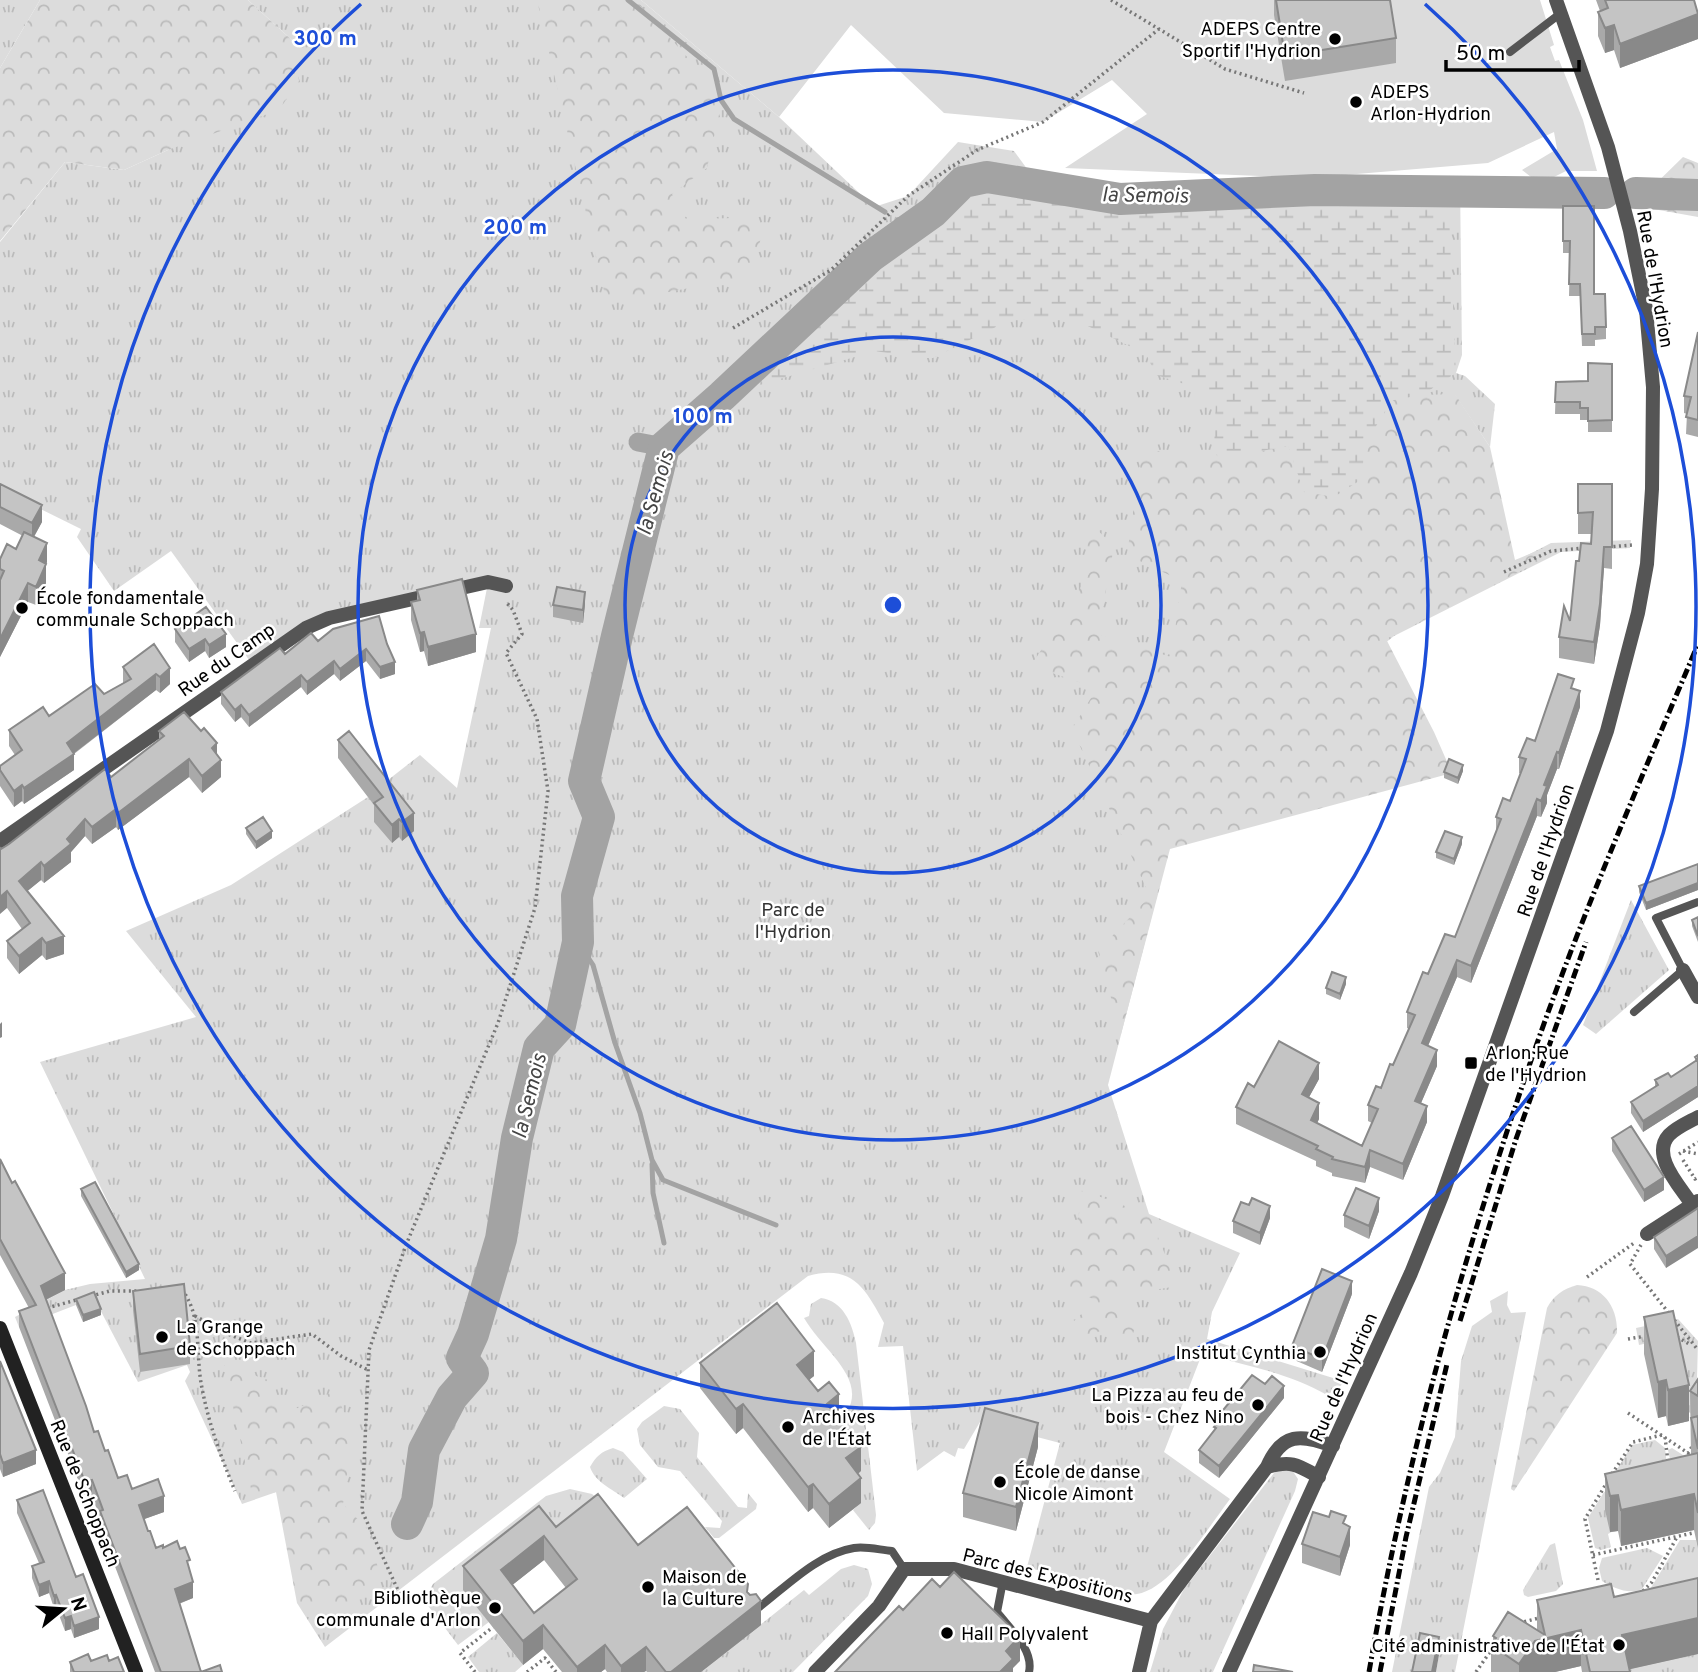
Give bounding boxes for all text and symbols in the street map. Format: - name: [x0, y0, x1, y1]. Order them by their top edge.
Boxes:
- place label: ADEPS Centre Sportif l'Hydrion: [1182, 18, 1321, 64]
- text: 300 m: [293, 26, 357, 53]
- scale bar: [1446, 28, 1579, 72]
- marker: ADEPS Centre Sportif l'Hydrion: [1327, 31, 1343, 47]
- text: 50 m: [1456, 41, 1505, 68]
- place label: ADEPS Arlon-Hydrion: [1370, 81, 1491, 127]
- marker: ADEPS Arlon-Hydrion: [1348, 94, 1364, 110]
- water label: la Semois: [1101, 182, 1189, 211]
- street label: Rue de l'Hydrion: [1630, 209, 1678, 350]
- text: 200 m: [483, 215, 547, 242]
- text: 100 m: [673, 404, 733, 431]
- water label: la Semois: [632, 448, 681, 539]
- place label: École fondamentale communale Schoppach: [36, 586, 234, 633]
- centre of rings: [881, 593, 905, 617]
- marker: École fondamentale communale Schoppach: [14, 600, 30, 616]
- street label: Rue du Camp: [174, 618, 280, 703]
- street label: Rue de l'Hydrion: [1513, 781, 1581, 920]
- park label: Parc de l'Hydrion: [755, 899, 831, 945]
- place label: Arlon Rue de l'Hydrion: [1485, 1042, 1587, 1088]
- water label: la Semois: [507, 1051, 554, 1142]
- marker: Arlon Rue de l'Hydrion: [1463, 1055, 1479, 1071]
- street label: Rue de l'Hydrion: [1306, 1309, 1384, 1446]
- place label: La Grange de Schoppach: [176, 1316, 296, 1362]
- marker: La Grange de Schoppach: [154, 1329, 170, 1345]
- place label: Institut Cynthia: [1175, 1342, 1306, 1366]
- marker: Institut Cynthia: [1312, 1344, 1328, 1360]
- place label: La Pizza au feu de bois - Chez Nino: [1091, 1384, 1244, 1430]
- marker: La Pizza au feu de bois - Chez Nino: [1250, 1397, 1266, 1413]
- place label: Archives de l'État: [802, 1406, 875, 1452]
- street label: Rue de Schoppach: [44, 1416, 125, 1571]
- marker: Archives de l'État: [780, 1419, 796, 1435]
- place label: École de danse Nicole Aimont: [1014, 1460, 1141, 1507]
- marker: École de danse Nicole Aimont: [992, 1474, 1008, 1490]
- street label: Parc des Expositions: [960, 1544, 1135, 1610]
- place label: Maison de la Culture: [662, 1566, 747, 1612]
- north arrow: [28, 1574, 98, 1644]
- marker: Maison de la Culture: [640, 1579, 656, 1595]
- place label: Bibliothèque communale d'Arlon: [316, 1587, 481, 1633]
- text: N: [64, 1594, 91, 1615]
- marker: Bibliothèque communale d'Arlon: [487, 1600, 503, 1616]
- place label: Hall Polyvalent: [961, 1623, 1089, 1647]
- marker: Hall Polyvalent: [939, 1625, 955, 1641]
- place label: Cité administrative de l'État: [1371, 1634, 1605, 1659]
- marker: Cité administrative de l'État: [1611, 1637, 1627, 1653]

